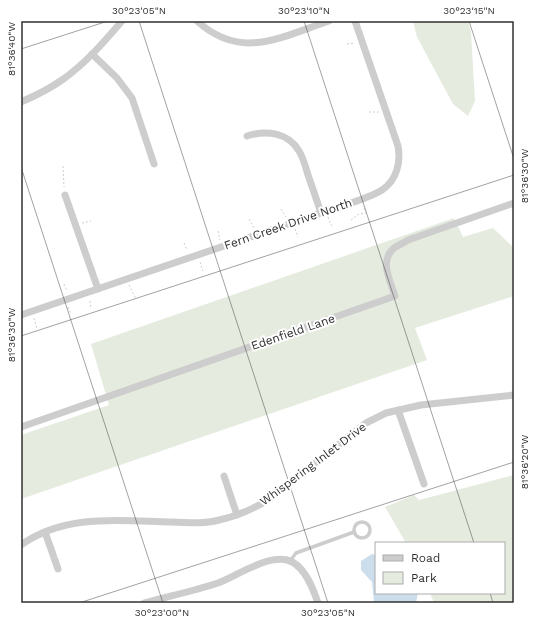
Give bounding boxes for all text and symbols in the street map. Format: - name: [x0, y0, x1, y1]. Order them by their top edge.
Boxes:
- text: 30°23'05"N: [112, 5, 166, 16]
- text: 30°23'10"N: [278, 5, 330, 16]
- text: 30°23'15"N: [443, 5, 495, 16]
- text: 81°36'40"W: [6, 22, 17, 76]
- text: 81°36'30"W: [519, 148, 530, 203]
- street label: Fern Creek Drive North: [222, 196, 354, 252]
- text: 81°36'30"W: [6, 307, 17, 362]
- street label: Edenfield Lane: [249, 311, 337, 353]
- street label: Whispering Inlet Drive: [257, 419, 369, 508]
- text: 81°36'20"W: [519, 434, 530, 489]
- legend: [375, 542, 505, 594]
- text: Road: [411, 551, 440, 565]
- text: Park: [411, 571, 437, 585]
- text: 30°23'00"N: [135, 607, 189, 618]
- text: 30°23'05"N: [301, 607, 355, 618]

